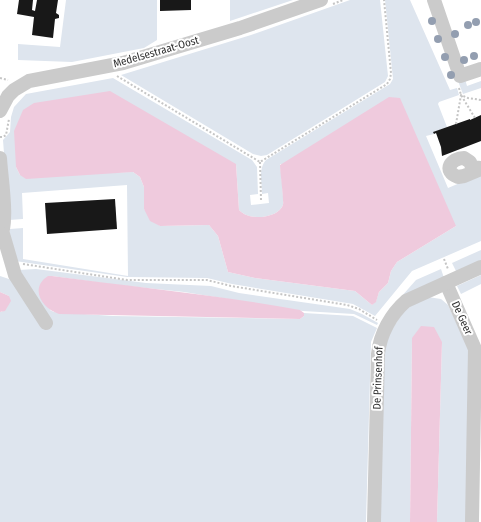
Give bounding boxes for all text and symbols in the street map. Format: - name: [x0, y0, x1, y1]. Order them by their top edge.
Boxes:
- street label: Medelsestraat-Oost: [112, 33, 201, 70]
- street label: De Geer: [449, 299, 475, 337]
- street label: De Prinsenhof: [370, 346, 386, 410]

